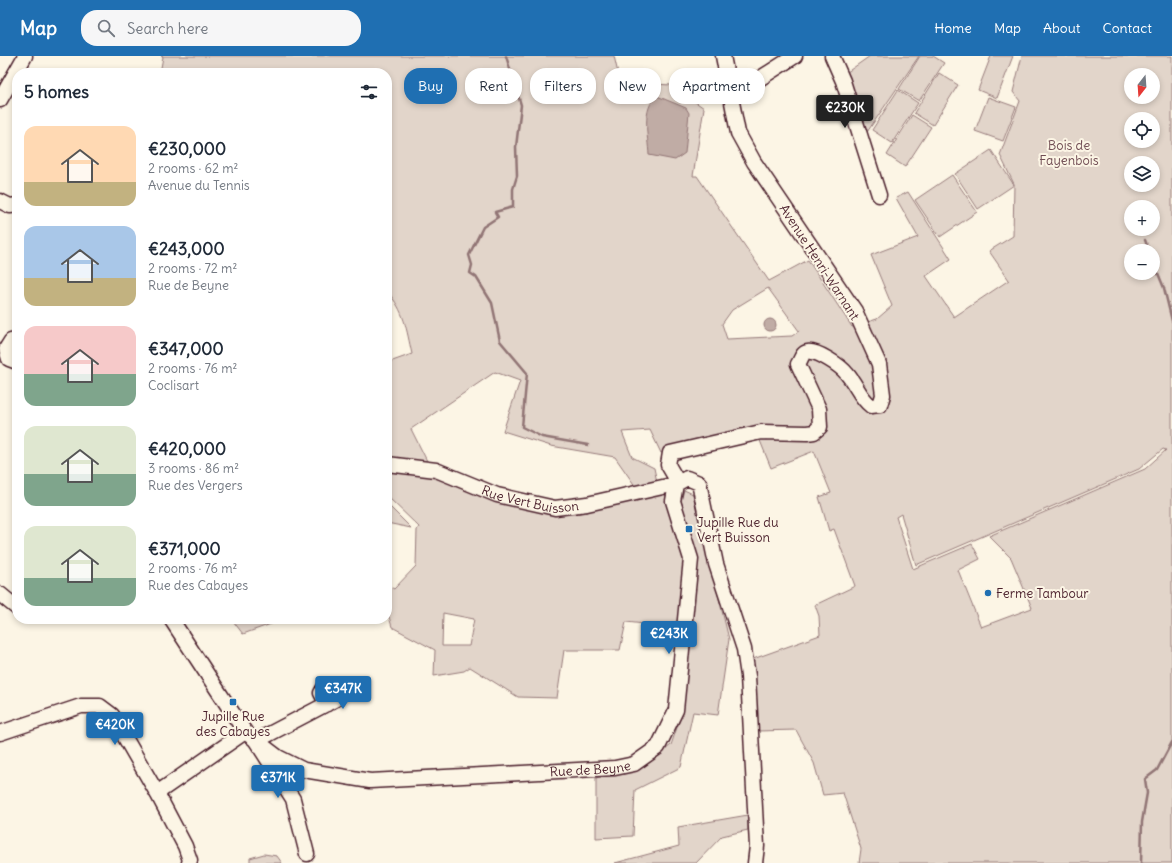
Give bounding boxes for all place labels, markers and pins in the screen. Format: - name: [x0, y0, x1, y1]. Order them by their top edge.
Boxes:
- pin: €230K: [817, 95, 873, 129]
- place label: Jupille Rue du Vert Buisson: [697, 514, 779, 546]
- marker: Jupille Rue du Vert Buisson: [684, 524, 694, 534]
- place label: Ferme Tambour: [996, 585, 1089, 602]
- marker: Ferme Tambour: [983, 588, 993, 598]
- pin: €243K: [641, 621, 697, 655]
- pin: €347K: [315, 676, 371, 710]
- marker: Jupille Rue des Cabayes: [228, 697, 238, 707]
- place label: Jupille Rue des Cabayes: [196, 708, 270, 740]
- pin: €420K: [87, 712, 143, 746]
- pin: €371K: [250, 765, 306, 799]

